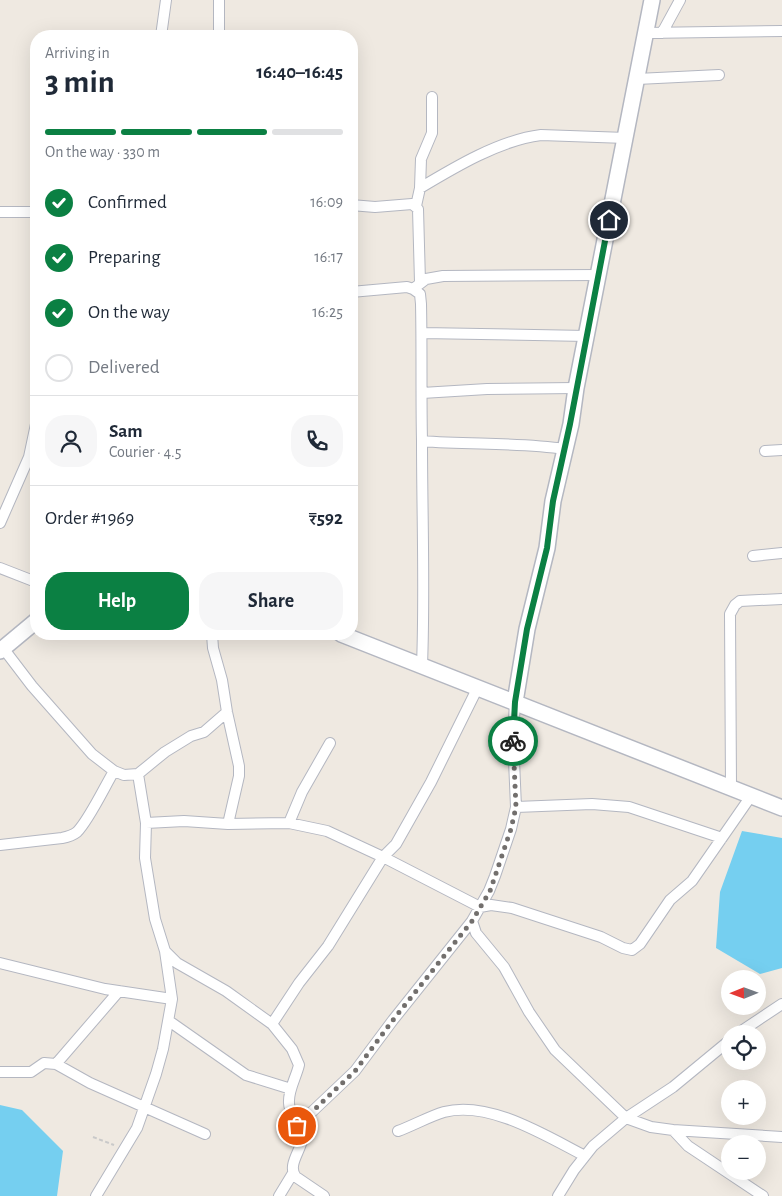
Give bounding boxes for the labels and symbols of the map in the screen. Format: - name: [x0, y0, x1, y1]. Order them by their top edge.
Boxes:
- pin: [588, 199, 630, 241]
- courier: [488, 716, 538, 766]
- north arrow: [721, 970, 766, 1015]
- pin: [276, 1105, 318, 1147]

